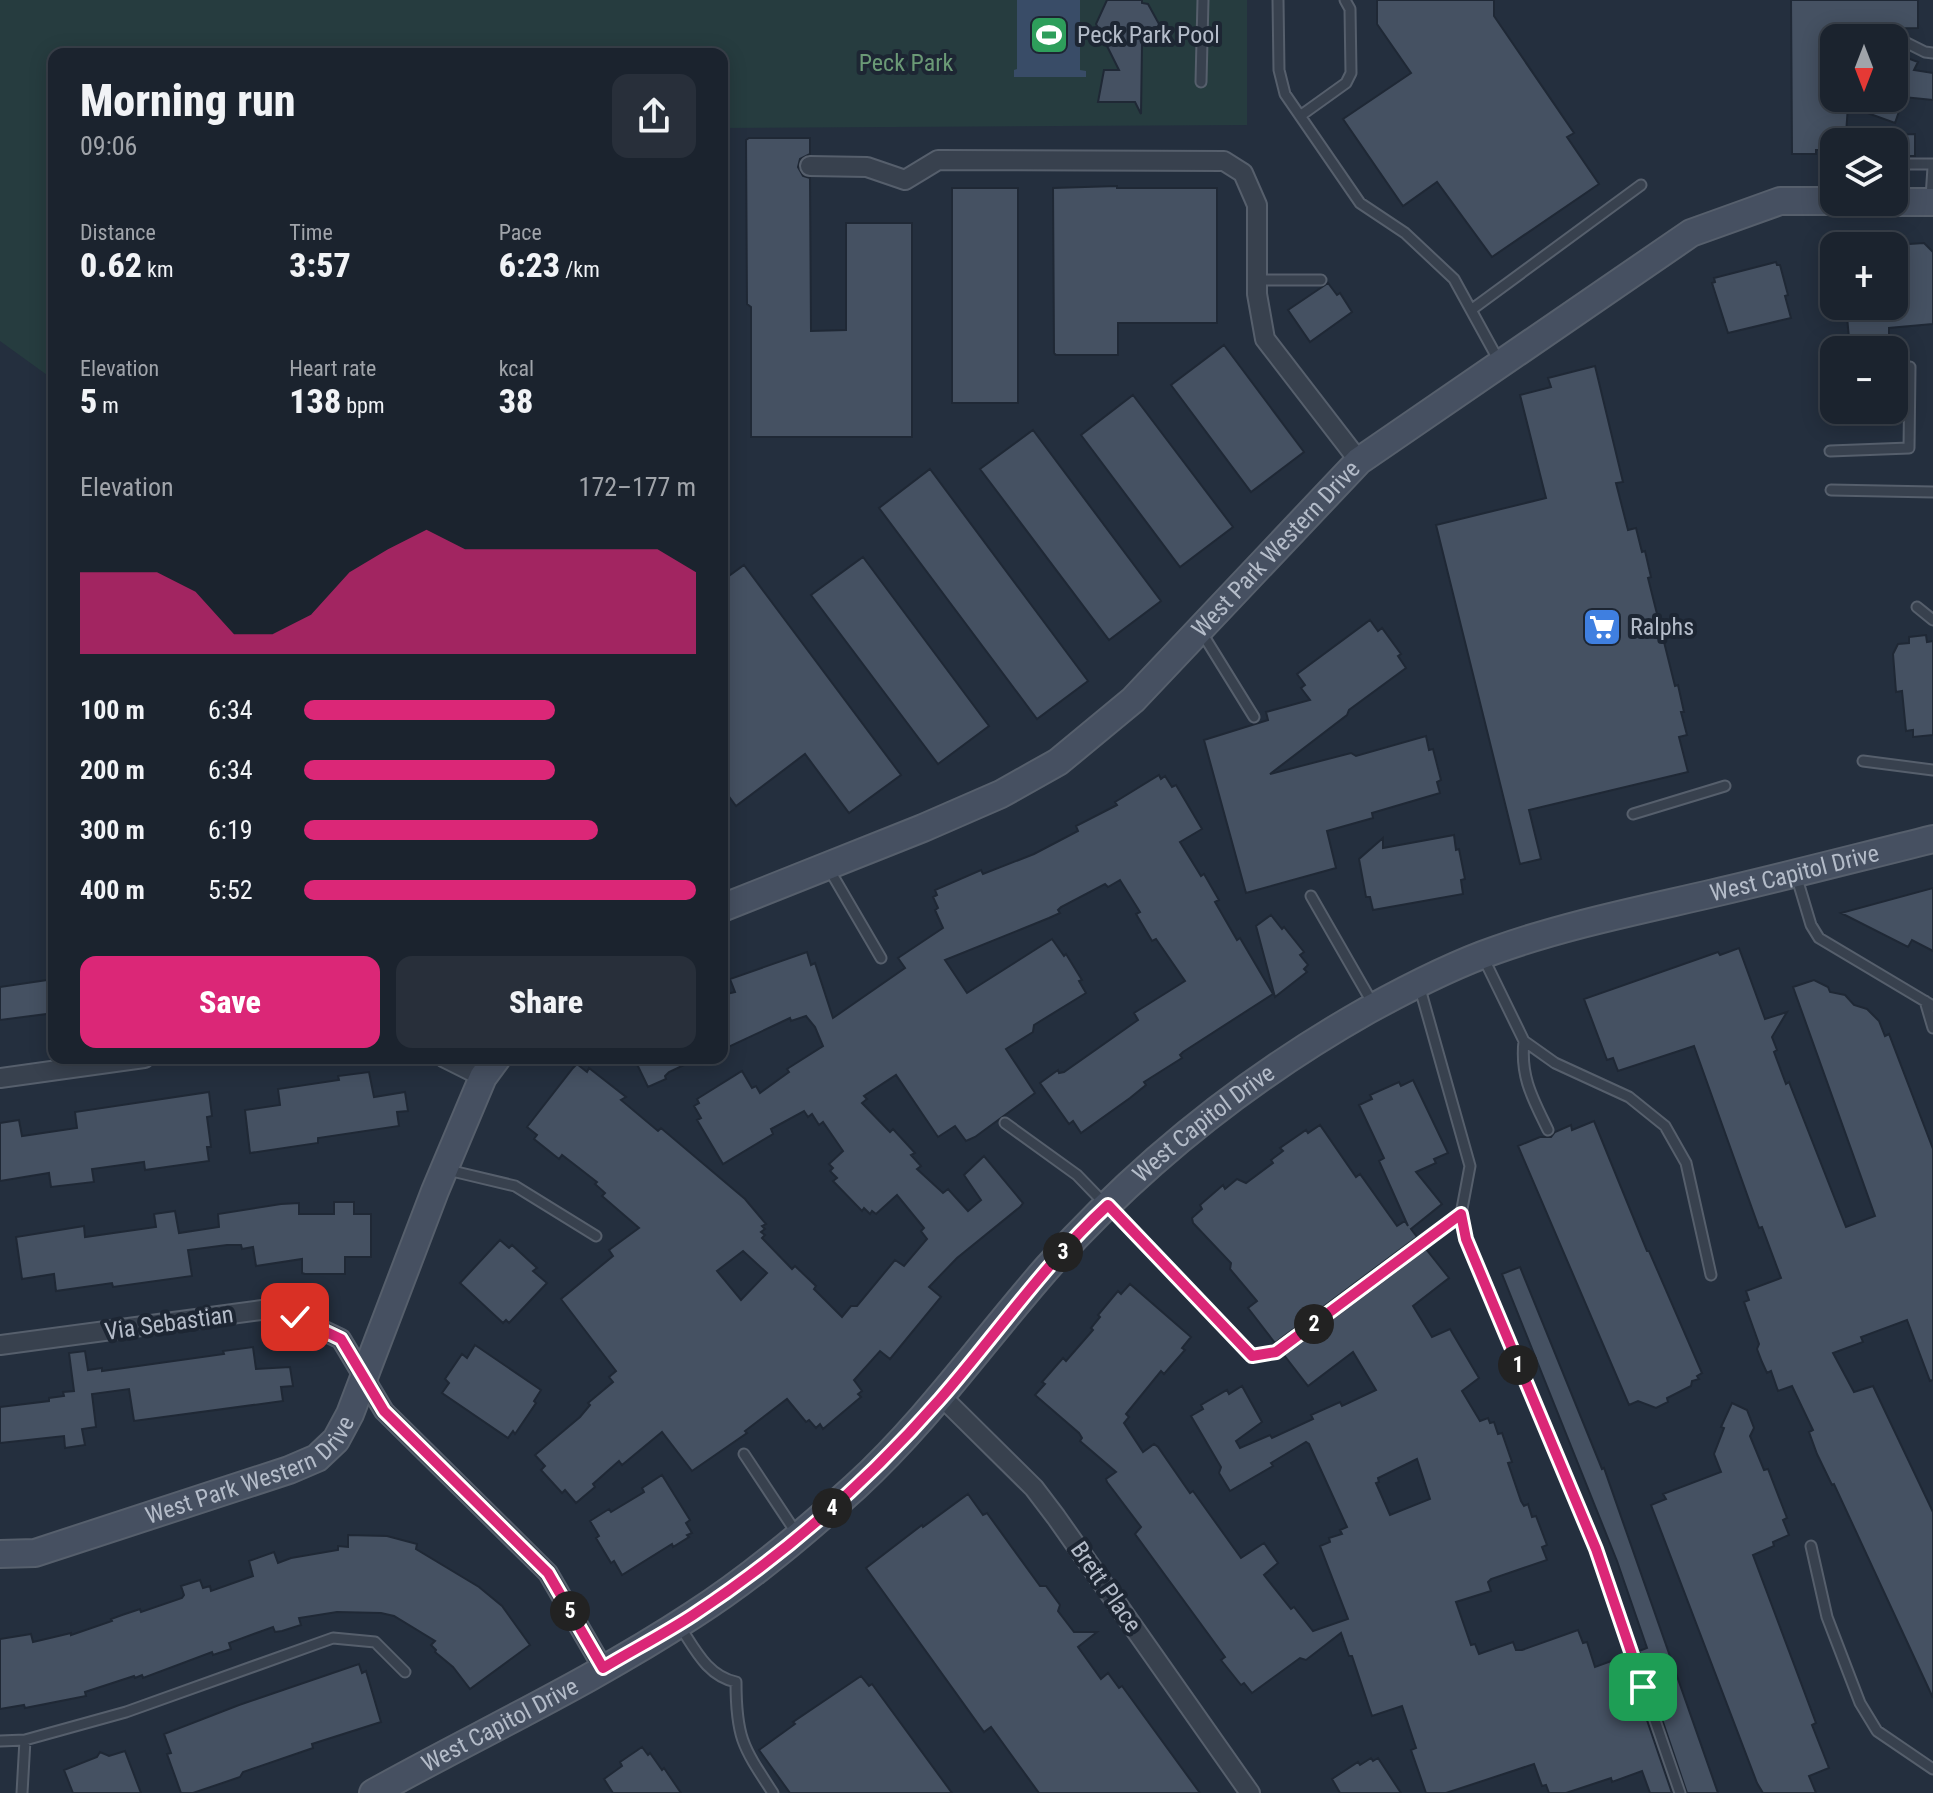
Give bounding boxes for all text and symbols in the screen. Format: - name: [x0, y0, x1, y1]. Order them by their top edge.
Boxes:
- sports icon: Peck Park Pool: [1028, 14, 1070, 56]
- place label: Peck Park Pool: [1077, 21, 1220, 49]
- north arrow: [1820, 24, 1908, 112]
- map controls: [1820, 24, 1908, 424]
- park label: Peck Park: [859, 49, 953, 77]
- button: share: [612, 74, 696, 158]
- text: Morning run: [80, 75, 296, 127]
- button: layers: [1820, 128, 1908, 216]
- text: 09:06: [80, 131, 137, 161]
- text: Distance: [80, 220, 156, 245]
- text: Time: [289, 220, 333, 245]
- text: Pace: [499, 220, 542, 245]
- button: +: [1820, 232, 1908, 320]
- text: 0.62: [80, 245, 142, 285]
- text: 3:57: [289, 245, 351, 285]
- text: 6:23: [499, 245, 560, 285]
- text: km: [142, 257, 173, 282]
- text: /km: [560, 257, 600, 282]
- button: −: [1820, 336, 1908, 424]
- text: Elevation: [80, 356, 159, 381]
- text: Heart rate: [289, 356, 376, 381]
- text: kcal: [499, 356, 534, 381]
- text: 5: [80, 381, 97, 421]
- text: 138: [289, 381, 341, 421]
- text: 38: [499, 381, 533, 421]
- text: m: [97, 393, 119, 418]
- text: bpm: [341, 393, 385, 418]
- street label: West Park Western Drive: [1186, 455, 1366, 643]
- text: Elevation: [80, 472, 174, 502]
- text: 172–177 m: [579, 472, 696, 502]
- supermarket icon: Ralphs: [1581, 606, 1623, 648]
- place label: Ralphs: [1630, 613, 1694, 641]
- text: 100 m: [80, 695, 145, 725]
- text: 6:34: [208, 695, 253, 725]
- text: 200 m: [80, 755, 145, 785]
- text: 6:34: [208, 755, 253, 785]
- text: 300 m: [80, 815, 145, 845]
- text: 6:19: [208, 815, 253, 845]
- street label: West Capitol Drive: [1707, 839, 1882, 907]
- text: 400 m: [80, 875, 145, 905]
- text: 5:52: [208, 875, 253, 905]
- button: Save: [80, 956, 380, 1048]
- button: Share: [396, 956, 696, 1048]
- street label: West Capitol Drive: [1127, 1059, 1280, 1188]
- pin: 3: [1043, 1232, 1083, 1272]
- text: 3: [1057, 1239, 1069, 1264]
- pin: [261, 1283, 329, 1351]
- icon: check: [273, 1295, 317, 1339]
- street label: Via Sebastian: [103, 1300, 235, 1346]
- pin: 2: [1294, 1304, 1334, 1344]
- text: 2: [1308, 1311, 1320, 1336]
- pin: 1: [1498, 1345, 1538, 1385]
- text: 1: [1512, 1352, 1524, 1377]
- street label: West Park Western Drive: [142, 1411, 360, 1530]
- pin: 4: [812, 1488, 852, 1528]
- text: 4: [826, 1495, 838, 1520]
- street label: Brett Place: [1065, 1536, 1147, 1638]
- pin: 5: [550, 1591, 590, 1631]
- text: 5: [564, 1598, 576, 1623]
- pin: [1609, 1653, 1677, 1721]
- icon: arrive: [1621, 1665, 1665, 1709]
- street label: West Capitol Drive: [417, 1672, 583, 1778]

